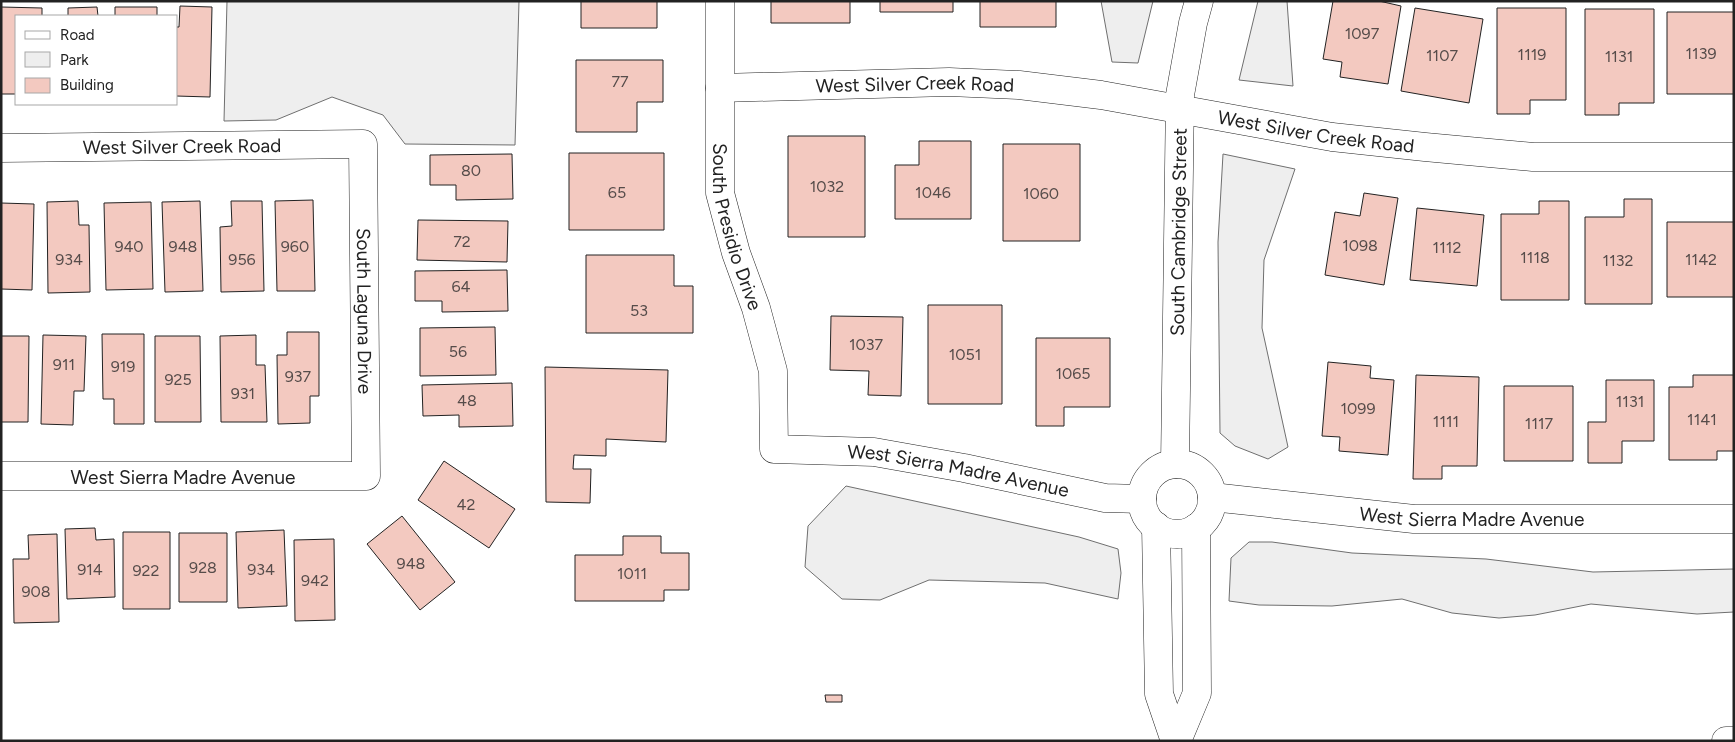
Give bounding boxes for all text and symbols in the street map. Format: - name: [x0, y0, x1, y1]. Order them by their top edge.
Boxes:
- legend: [15, 15, 178, 105]
- house number: 1097: [1345, 24, 1380, 43]
- text: Road: [60, 26, 95, 44]
- house number: 1139: [1686, 44, 1716, 63]
- house number: 1119: [1518, 45, 1546, 64]
- house number: 1107: [1426, 46, 1458, 65]
- house number: 1131: [1605, 47, 1633, 66]
- text: Park: [60, 51, 89, 69]
- street label: West Silver Creek Road: [815, 70, 1015, 97]
- house number: 77: [611, 72, 629, 91]
- text: Building: [60, 76, 114, 94]
- street label: West Silver Creek Road: [1216, 105, 1416, 157]
- street label: South Cambridge Street: [1165, 128, 1191, 336]
- street label: West Silver Creek Road: [83, 133, 281, 159]
- street label: South Presidio Drive: [709, 143, 767, 313]
- house number: 80: [461, 161, 481, 180]
- house number: 1032: [810, 177, 844, 196]
- house number: 65: [608, 183, 626, 202]
- house number: 1046: [915, 183, 951, 202]
- house number: 1060: [1023, 184, 1059, 203]
- street label: South Laguna Drive: [352, 228, 377, 394]
- house number: 72: [453, 232, 471, 251]
- house number: 1098: [1342, 236, 1378, 255]
- house number: 940: [114, 237, 144, 256]
- house number: 948: [169, 237, 197, 256]
- house number: 960: [281, 237, 309, 256]
- house number: 1112: [1433, 238, 1461, 257]
- house number: 1118: [1520, 248, 1550, 267]
- house number: 934: [55, 250, 83, 269]
- house number: 956: [228, 250, 256, 269]
- house number: 1142: [1685, 250, 1717, 269]
- house number: 1132: [1603, 251, 1633, 270]
- house number: 64: [452, 277, 471, 296]
- house number: 53: [630, 301, 648, 320]
- house number: 1037: [849, 335, 883, 354]
- house number: 56: [449, 342, 467, 361]
- house number: 1051: [949, 345, 981, 364]
- house number: 911: [53, 355, 75, 374]
- house number: 919: [111, 357, 135, 376]
- house number: 1065: [1055, 364, 1091, 383]
- house number: 937: [285, 367, 312, 386]
- house number: 925: [164, 370, 192, 389]
- house number: 931: [231, 384, 255, 403]
- house number: 48: [457, 391, 477, 410]
- house number: 1131: [1616, 392, 1644, 411]
- house number: 1099: [1341, 399, 1375, 418]
- house number: 1141: [1687, 410, 1717, 429]
- house number: 1111: [1433, 412, 1459, 431]
- house number: 1117: [1525, 414, 1554, 433]
- street label: West Sierra Madre Avenue: [847, 440, 1071, 502]
- street label: West Sierra Madre Avenue: [71, 466, 295, 489]
- house number: 42: [457, 495, 475, 514]
- street label: West Sierra Madre Avenue: [1358, 502, 1584, 531]
- house number: 948: [397, 554, 425, 573]
- house number: 928: [189, 558, 217, 577]
- house number: 914: [77, 560, 103, 579]
- house number: 934: [247, 560, 275, 579]
- house number: 922: [133, 561, 159, 580]
- house number: 1011: [617, 564, 647, 583]
- house number: 942: [301, 571, 329, 590]
- house number: 908: [21, 582, 51, 601]

